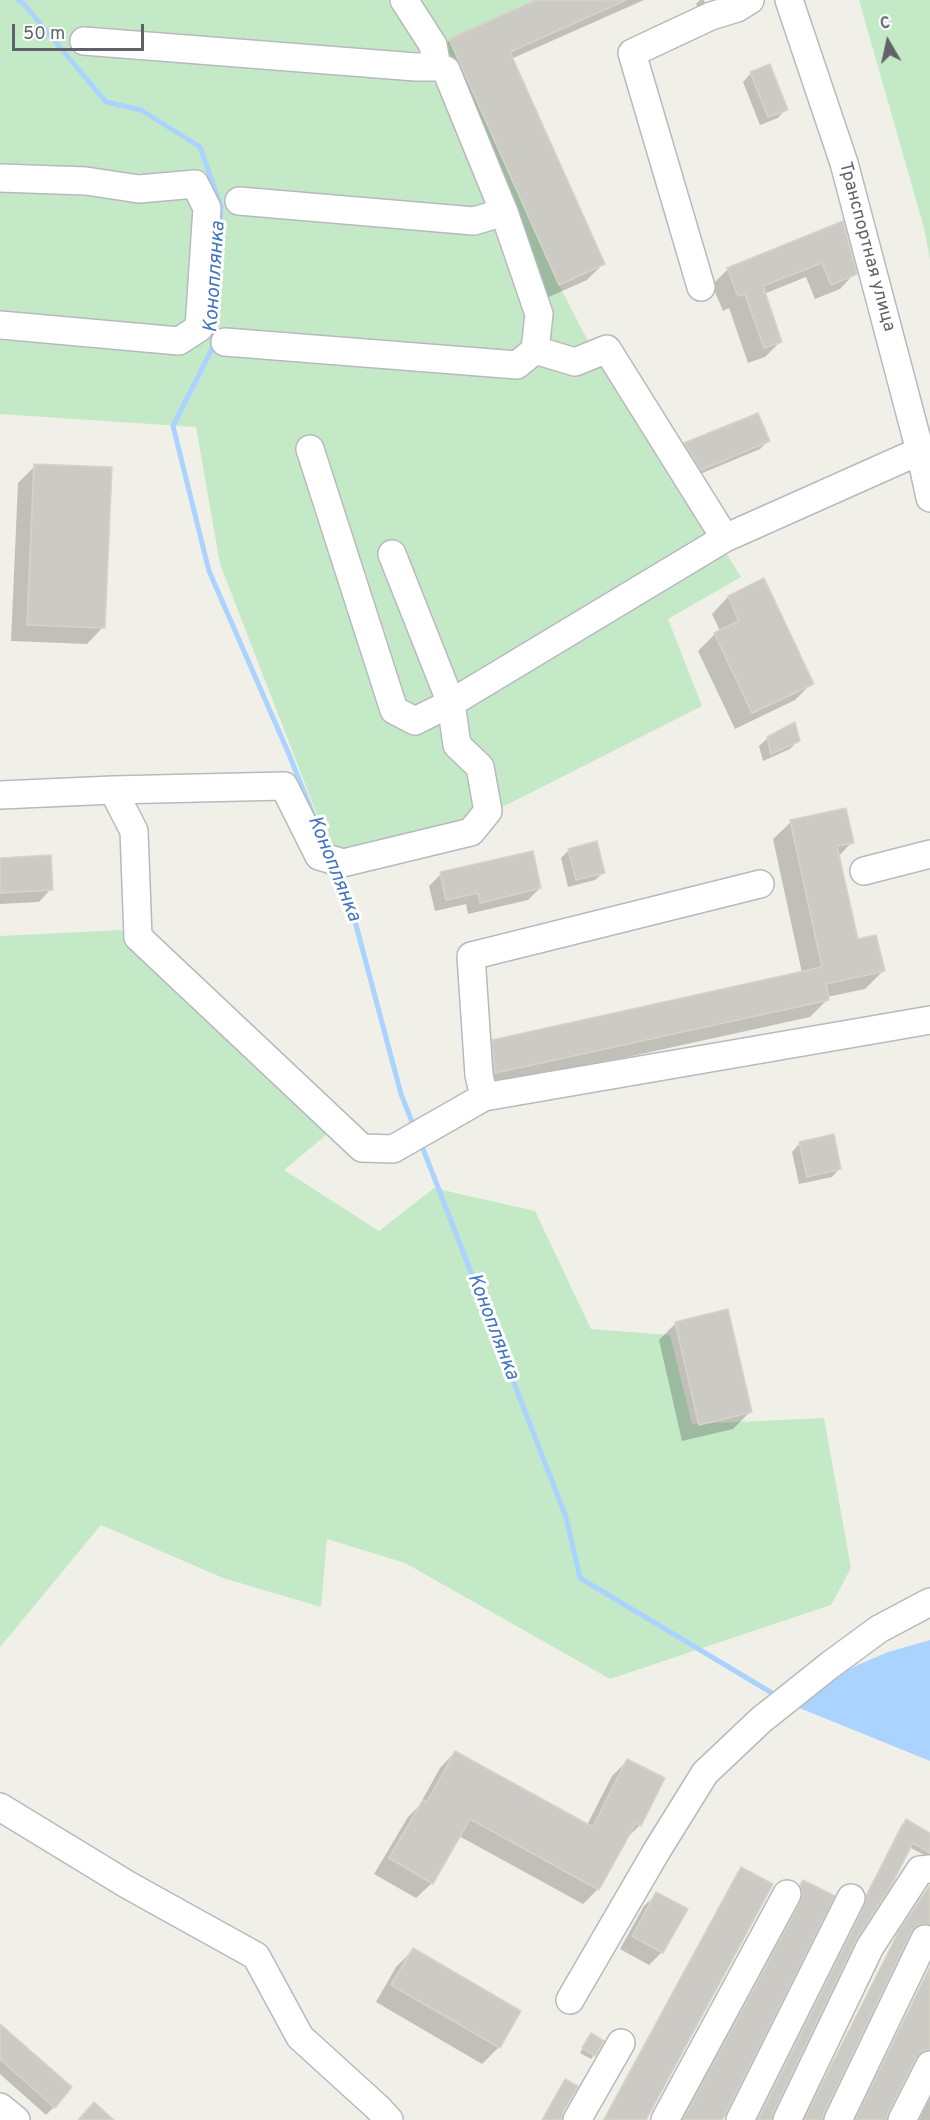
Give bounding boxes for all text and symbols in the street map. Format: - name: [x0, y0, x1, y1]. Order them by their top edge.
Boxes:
- scale bar: [15, 12, 147, 50]
- north arrow: [858, 12, 918, 72]
- text: С: [879, 14, 892, 35]
- text: 50 m: [23, 23, 65, 46]
- street label: Транспортная улица: [833, 160, 899, 334]
- water label: Коноплянка: [200, 220, 232, 334]
- water label: Коноплянка: [301, 813, 365, 925]
- water label: Коноплянка: [461, 1271, 523, 1383]

